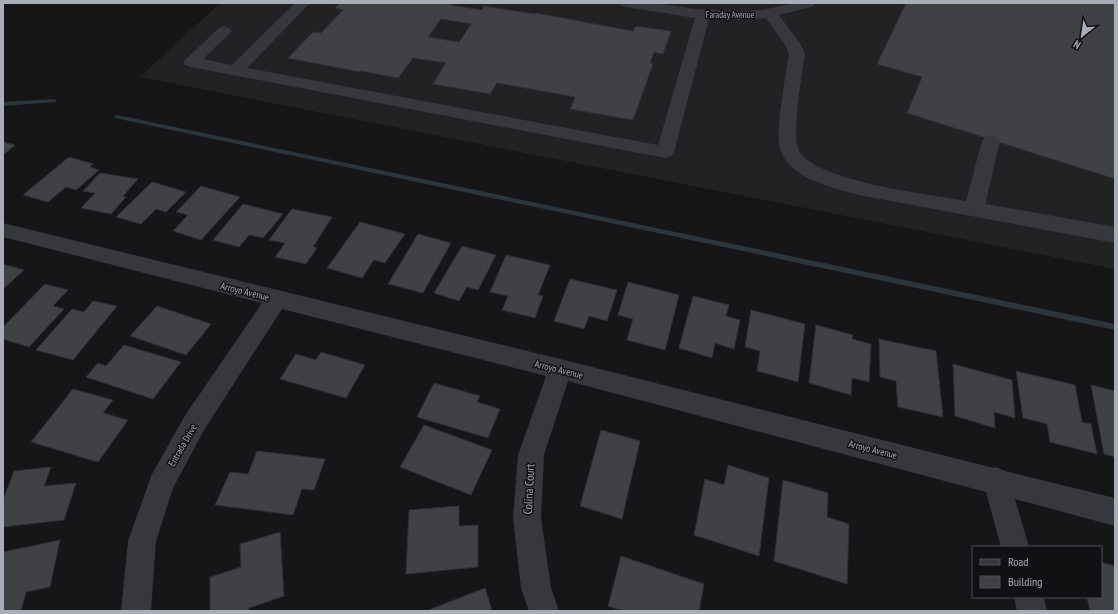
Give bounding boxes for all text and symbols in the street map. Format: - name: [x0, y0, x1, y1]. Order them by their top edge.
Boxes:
- street label: Faraday Avenue: [706, 9, 754, 20]
- north arrow: [1062, 16, 1102, 56]
- text: N: [1071, 37, 1083, 52]
- street label: Arroyo Avenue: [219, 279, 271, 304]
- street label: Arroyo Avenue: [533, 357, 585, 382]
- street label: Entrada Drive: [165, 422, 200, 469]
- street label: Arroyo Avenue: [847, 437, 899, 462]
- street label: Colina Court: [520, 463, 537, 515]
- legend: [972, 546, 1102, 598]
- text: Road: [1008, 554, 1028, 569]
- text: Building: [1008, 574, 1043, 589]

